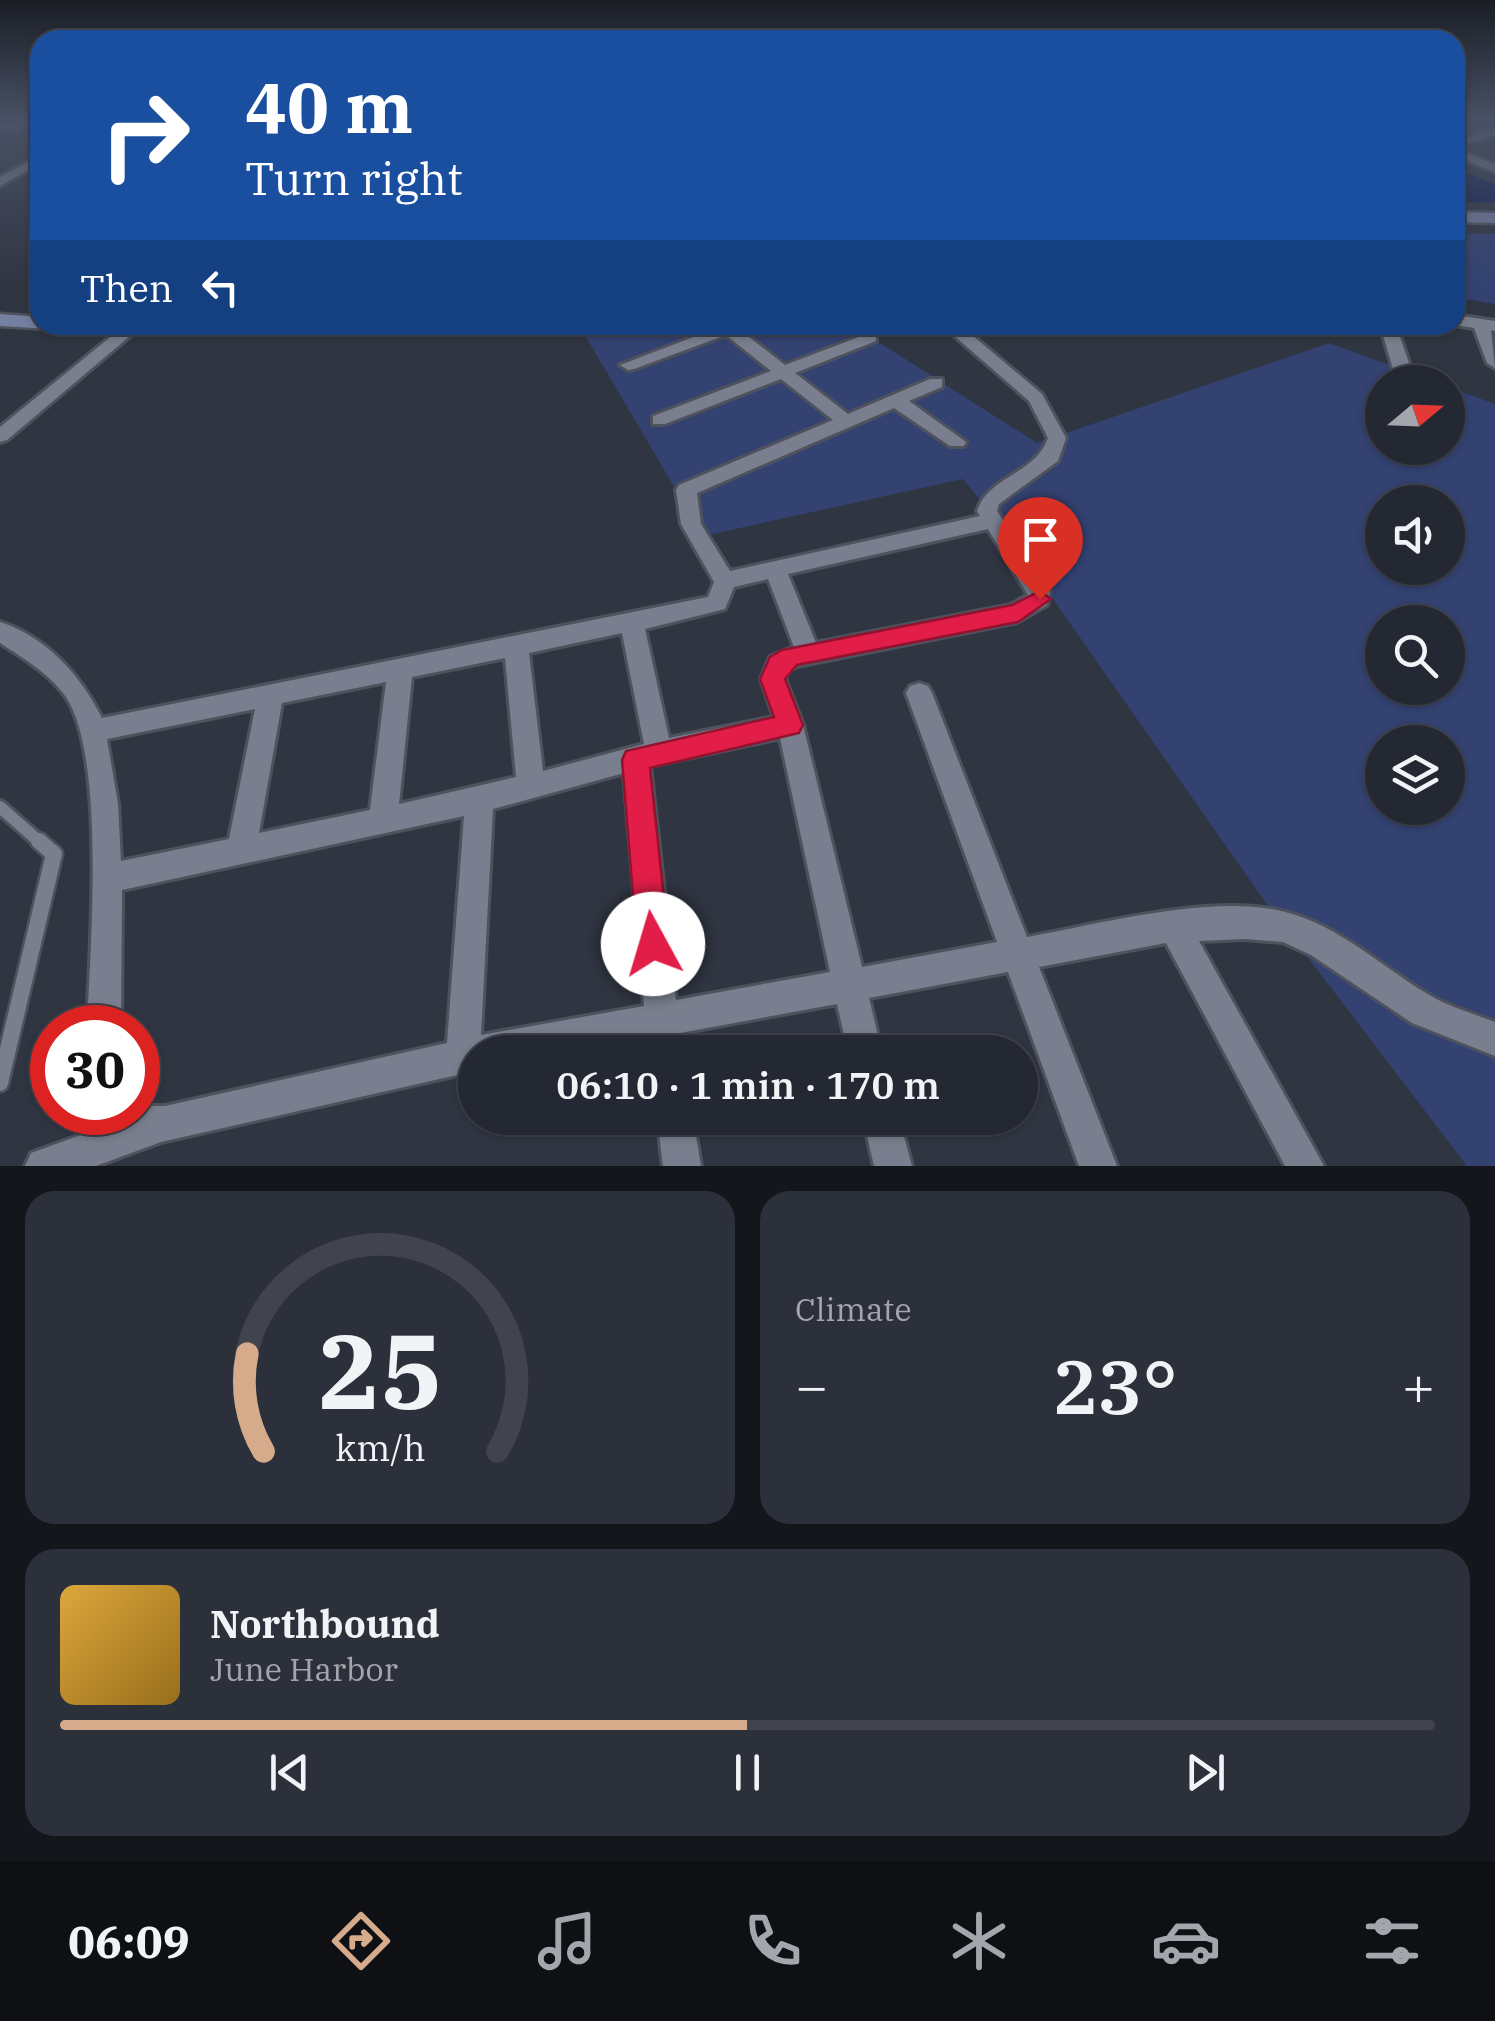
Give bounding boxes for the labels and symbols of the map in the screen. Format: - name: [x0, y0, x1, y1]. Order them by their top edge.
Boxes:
- north arrow: [1365, 365, 1465, 465]
- pin: [998, 497, 1083, 600]
- position arrow: [601, 892, 705, 996]
- speed limit sign: 30: [30, 1005, 160, 1135]

